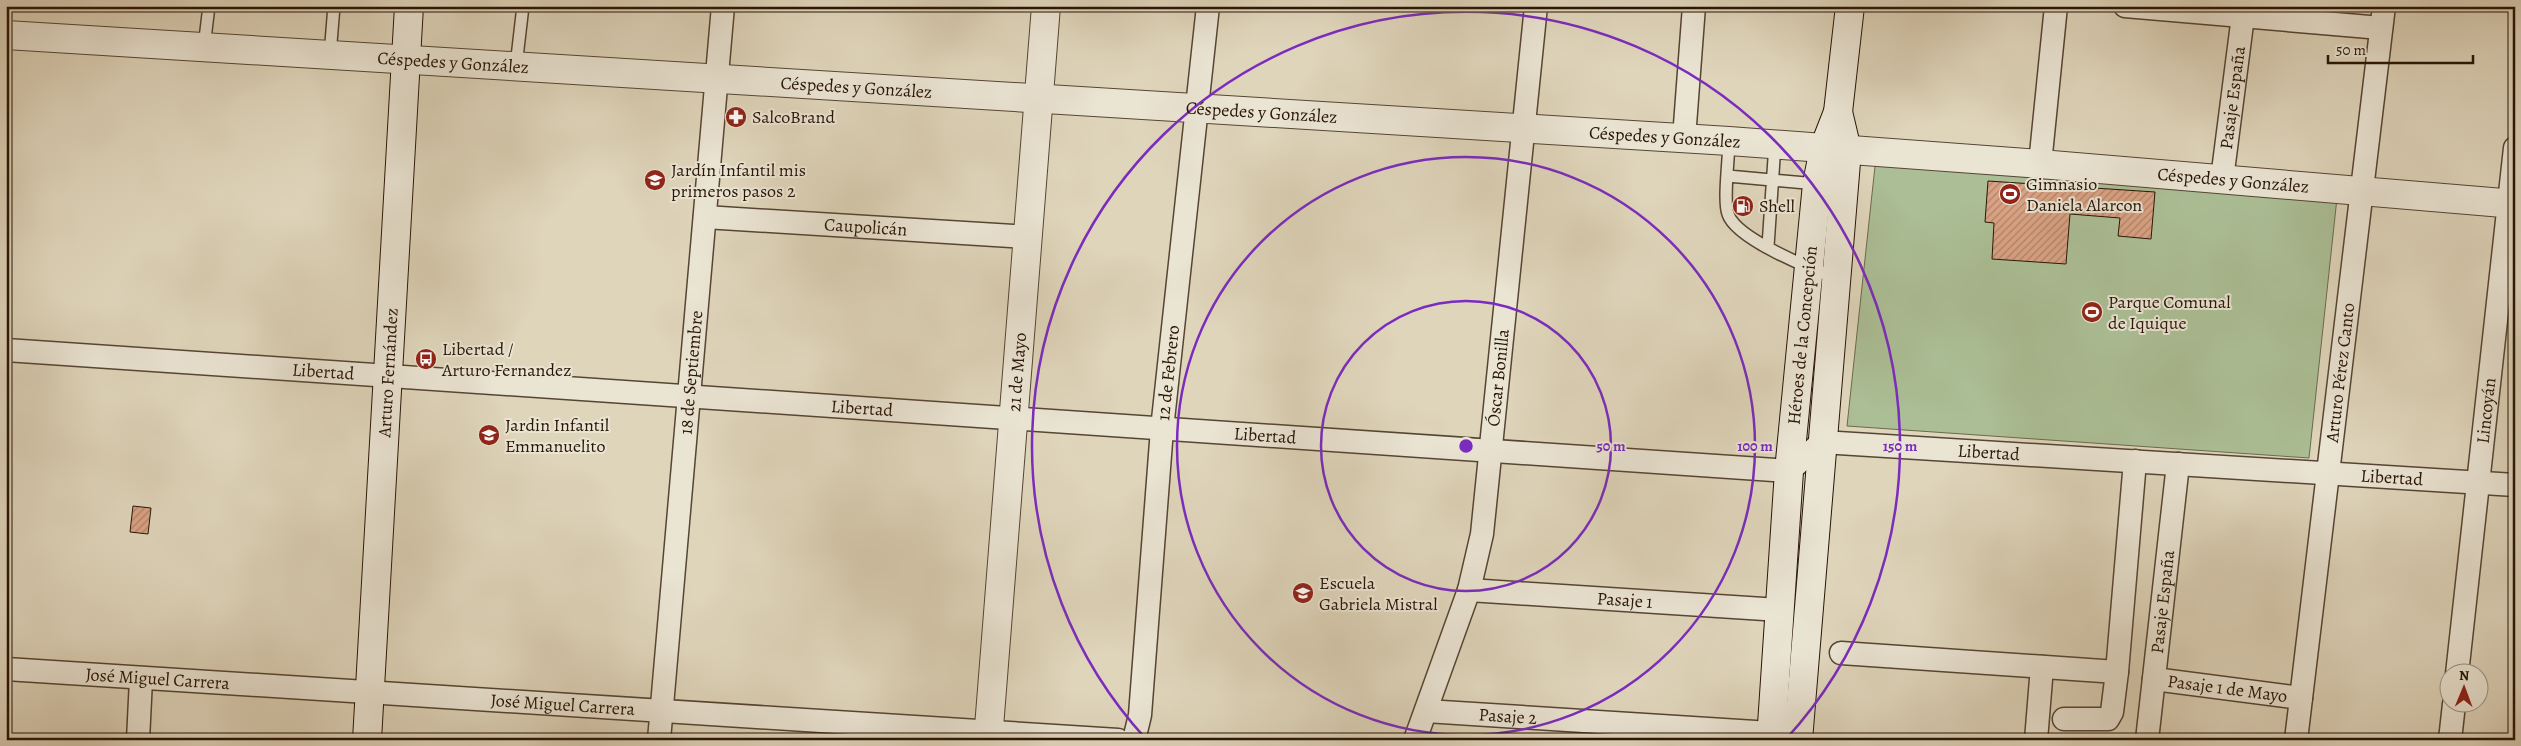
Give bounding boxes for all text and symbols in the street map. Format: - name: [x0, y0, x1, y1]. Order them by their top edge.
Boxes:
- scale bar: [2328, 32, 2474, 64]
- text: 50 m: [2336, 40, 2366, 60]
- street label: Pasaje España: [2214, 44, 2251, 151]
- street label: Céspedes y González: [377, 46, 530, 79]
- street label: Céspedes y González: [780, 71, 933, 104]
- street label: Céspedes y González: [1185, 96, 1338, 129]
- pharmacy icon: SalcoBrand: [724, 105, 748, 129]
- place label: SalcoBrand: [752, 105, 835, 129]
- street label: Céspedes y González: [1588, 120, 1742, 154]
- place label: Jardín Infantil mis primeros pasos 2: [671, 158, 806, 203]
- street label: Céspedes y González: [2156, 162, 2310, 199]
- school or university icon: Jardín Infantil mis primeros pasos 2: [643, 168, 667, 192]
- place label: Gimnasio Daniela Alarcon: [2026, 172, 2142, 217]
- sports icon: Gimnasio Daniela Alarcon: [1998, 182, 2022, 206]
- fuel station icon: Shell: [1731, 194, 1755, 218]
- place label: Shell: [1759, 194, 1795, 218]
- street label: Caupolicán: [823, 212, 908, 242]
- street label: Héroes de la Concepción: [1782, 244, 1823, 426]
- place label: Parque Comunal de Iquique: [2108, 290, 2231, 335]
- sports icon: Parque Comunal de Iquique: [2080, 300, 2104, 324]
- street label: Arturo Pérez Canto: [2320, 301, 2360, 445]
- street label: Arturo Fernández: [372, 307, 404, 439]
- street label: 18 de Septiembre: [674, 309, 708, 436]
- street label: 12 de Febrero: [1151, 324, 1185, 422]
- street label: Óscar Bonilla: [1481, 327, 1515, 428]
- street label: 21 de Mayo: [1002, 332, 1032, 413]
- place label: Libertad / Arturo Fernandez: [441, 337, 571, 382]
- bus stop icon: Libertad / Arturo Fernandez: [414, 347, 438, 371]
- street label: Libertad: [291, 357, 356, 386]
- street label: Lincoyán: [2470, 376, 2502, 445]
- street label: Libertad: [830, 394, 894, 422]
- place label: Jardin Infantil Emmanuelito: [505, 413, 610, 458]
- street label: Libertad: [1233, 421, 1297, 450]
- school or university icon: Jardin Infantil Emmanuelito: [477, 423, 501, 447]
- text: 50 m: [1596, 436, 1626, 456]
- text: 100 m: [1737, 436, 1773, 456]
- text: 150 m: [1883, 436, 1918, 456]
- centre of rings: [1457, 437, 1475, 455]
- street label: Libertad: [1957, 438, 2021, 466]
- street label: Libertad: [2360, 463, 2424, 491]
- street label: Pasaje España: [2145, 548, 2180, 655]
- place label: Escuela Gabriela Mistral: [1319, 571, 1438, 616]
- school or university icon: Escuela Gabriela Mistral: [1291, 581, 1315, 605]
- street label: Pasaje 1: [1596, 586, 1653, 614]
- street label: José Miguel Carrera: [85, 662, 231, 695]
- north arrow: [2438, 664, 2488, 714]
- text: N: [2459, 666, 2469, 685]
- street label: Pasaje 1 de Mayo: [2166, 669, 2289, 708]
- street label: José Miguel Carrera: [490, 688, 636, 721]
- street label: Pasaje 2: [1478, 702, 1538, 730]

